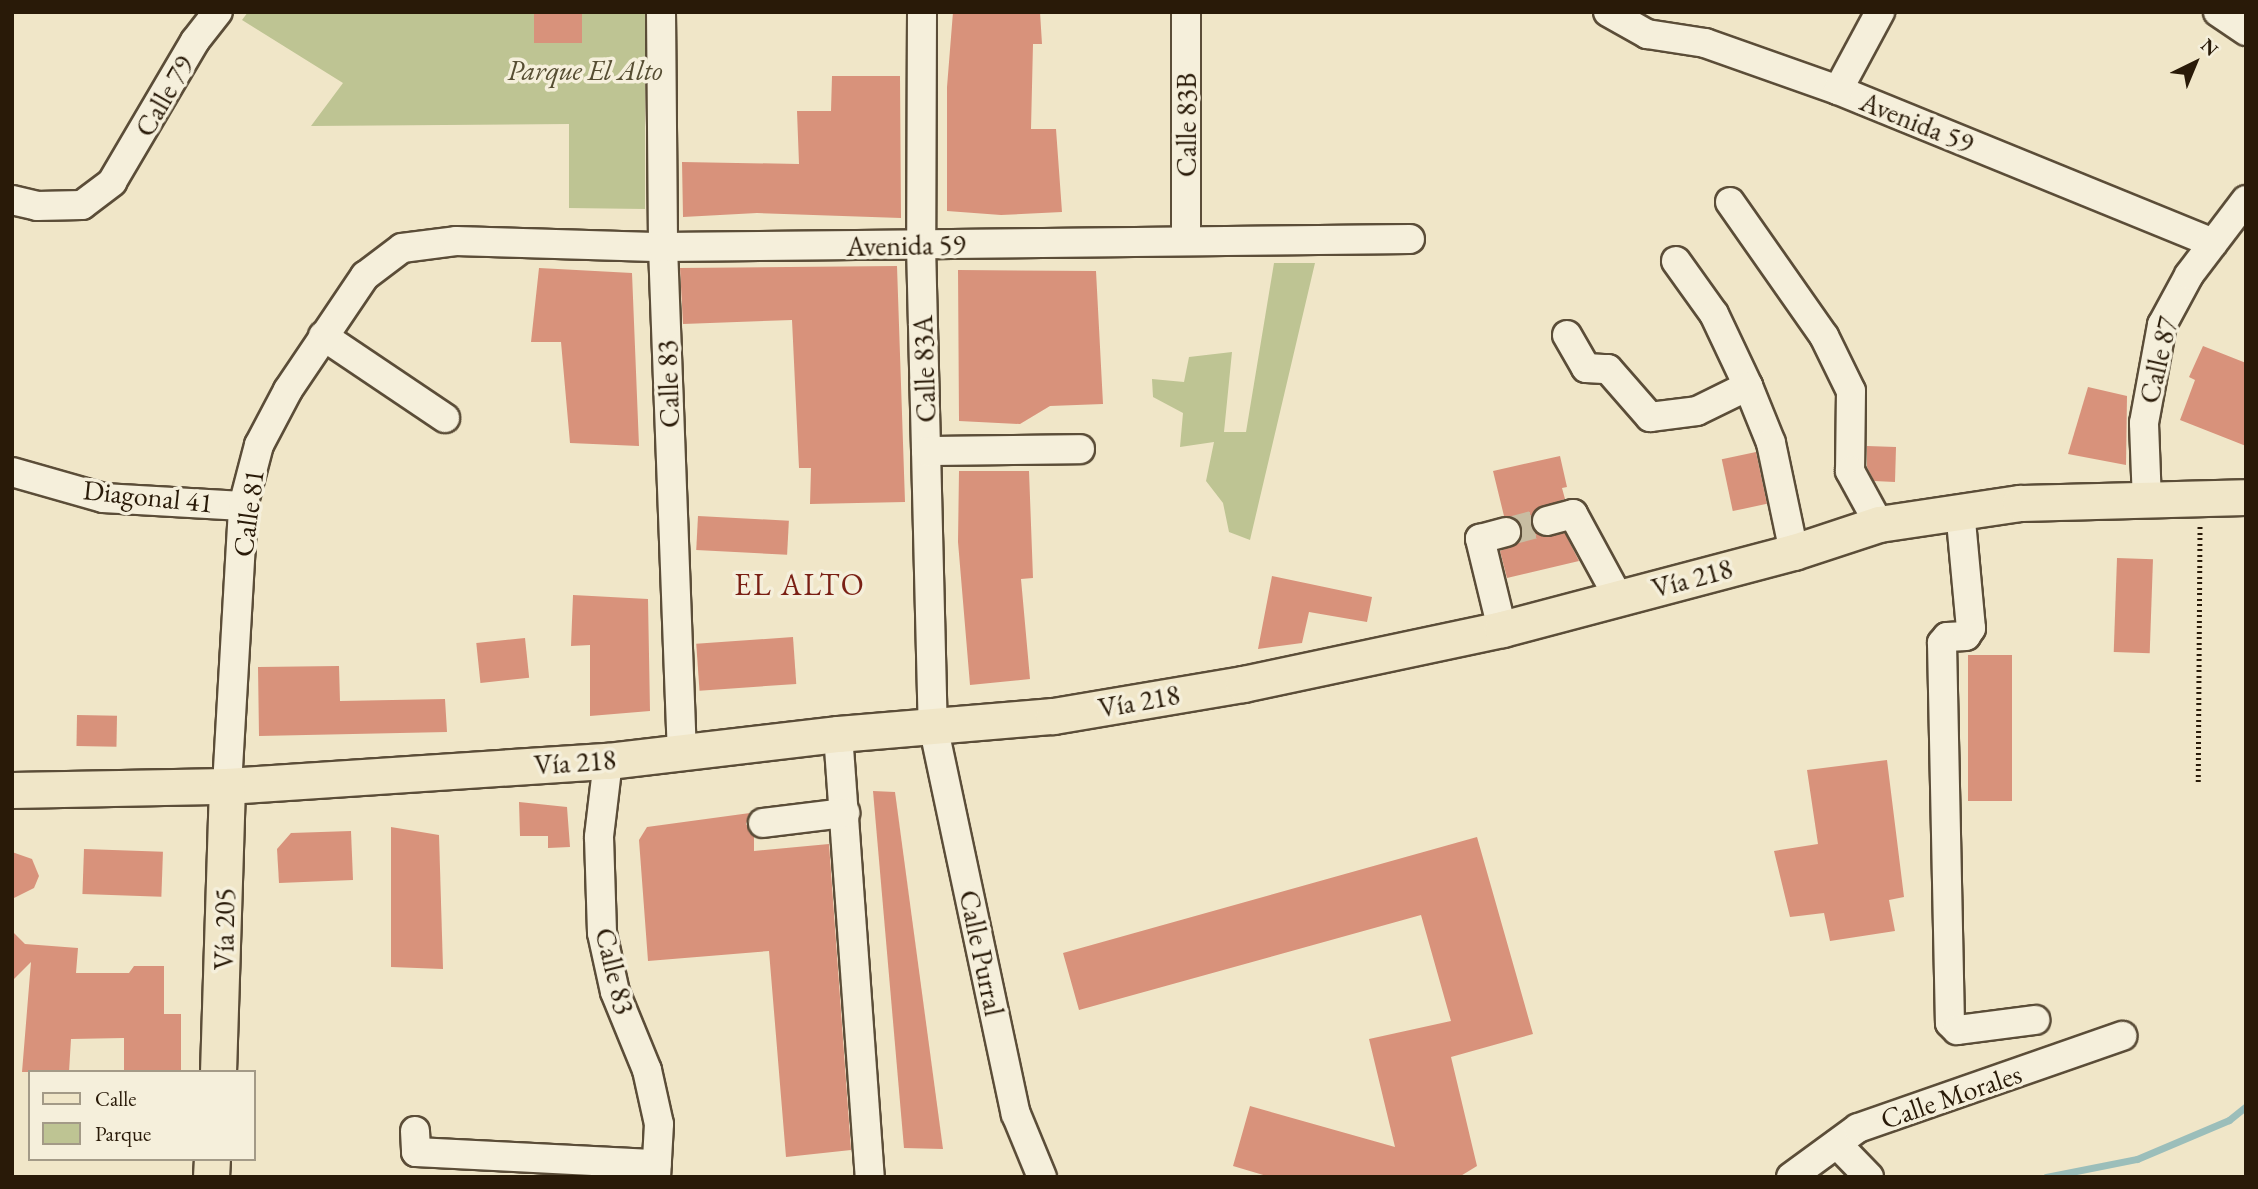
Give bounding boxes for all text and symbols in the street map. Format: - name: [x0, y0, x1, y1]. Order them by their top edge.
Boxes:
- north arrow: [2160, 28, 2230, 98]
- text: N: [2196, 33, 2224, 62]
- street label: Calle 79: [127, 50, 201, 142]
- park label: Parque El Alto: [507, 53, 663, 87]
- street label: Calle 83B: [1169, 73, 1203, 177]
- street label: Avenida 59: [1855, 84, 1979, 160]
- street label: Avenida 59: [846, 227, 966, 263]
- street label: Calle 87: [2132, 313, 2184, 407]
- street label: Calle 83A: [905, 315, 943, 423]
- street label: Calle 83: [650, 339, 686, 429]
- street label: Calle 81: [225, 467, 271, 559]
- street label: Diagonal 41: [81, 472, 215, 520]
- street label: Vía 218: [1648, 551, 1736, 605]
- district label: EL ALTO: [735, 567, 865, 603]
- street label: Vía 218: [1096, 677, 1182, 725]
- street label: Vía 218: [533, 742, 617, 782]
- street label: Calle Purral: [952, 887, 1012, 1019]
- street label: Vía 205: [206, 888, 242, 970]
- street label: Calle 83: [588, 924, 642, 1018]
- street label: Calle Morales: [1876, 1056, 2026, 1136]
- legend: [28, 1070, 256, 1161]
- text: Calle: [95, 1085, 137, 1112]
- text: Parque: [95, 1120, 151, 1147]

